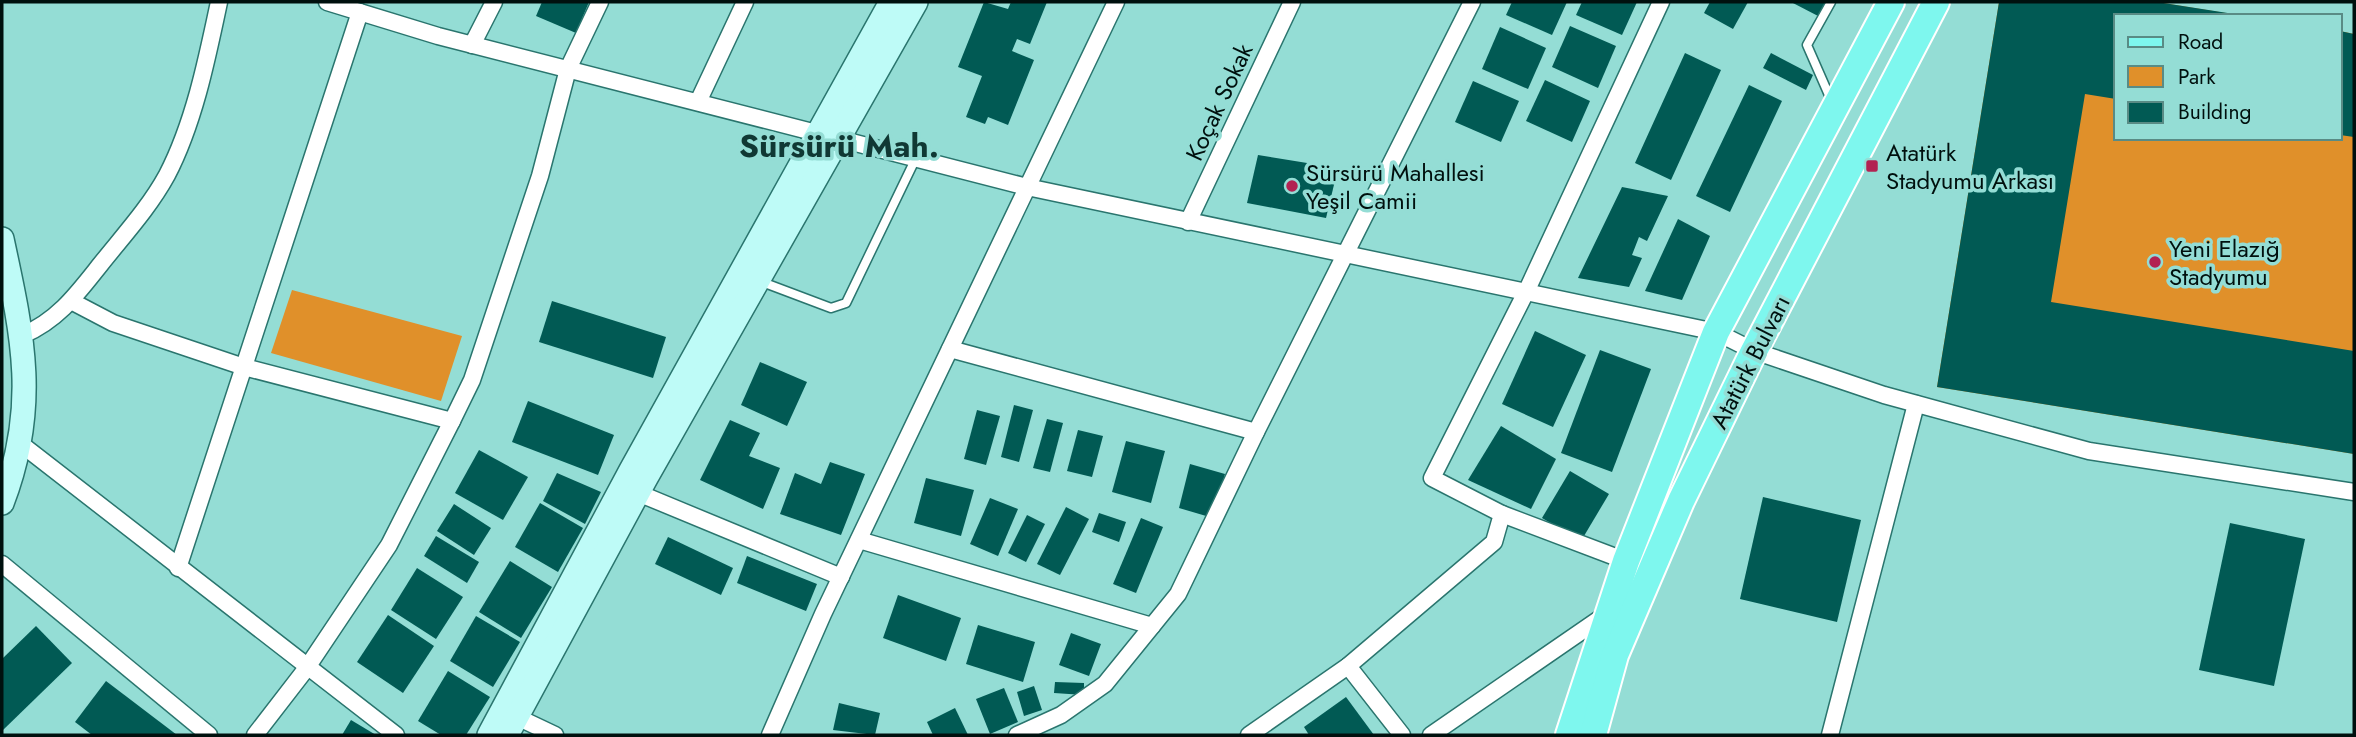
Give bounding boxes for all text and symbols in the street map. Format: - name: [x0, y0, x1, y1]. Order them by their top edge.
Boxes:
- legend: [2114, 14, 2342, 140]
- text: Road: [2178, 27, 2223, 57]
- street label: Koçak Sokak: [1177, 37, 1262, 166]
- text: Park: [2178, 62, 2216, 92]
- text: Building: [2178, 97, 2251, 127]
- district label: Sürsürü Mah.: [739, 123, 939, 169]
- place label: Atatürk Stadyumu Arkası: [1886, 135, 2054, 198]
- place label: Sürsürü Mahallesi Yeşil Camii: [1306, 155, 1485, 218]
- marker: Atatürk Stadyumu Arkası: [1864, 158, 1880, 174]
- marker: Sürsürü Mahallesi Yeşil Camii: [1284, 178, 1300, 194]
- place label: Yeni Elazığ Stadyumu: [2169, 231, 2280, 294]
- marker: Yeni Elazığ Stadyumu: [2147, 254, 2163, 270]
- street label: Atatürk Bulvarı: [1701, 289, 1799, 435]

